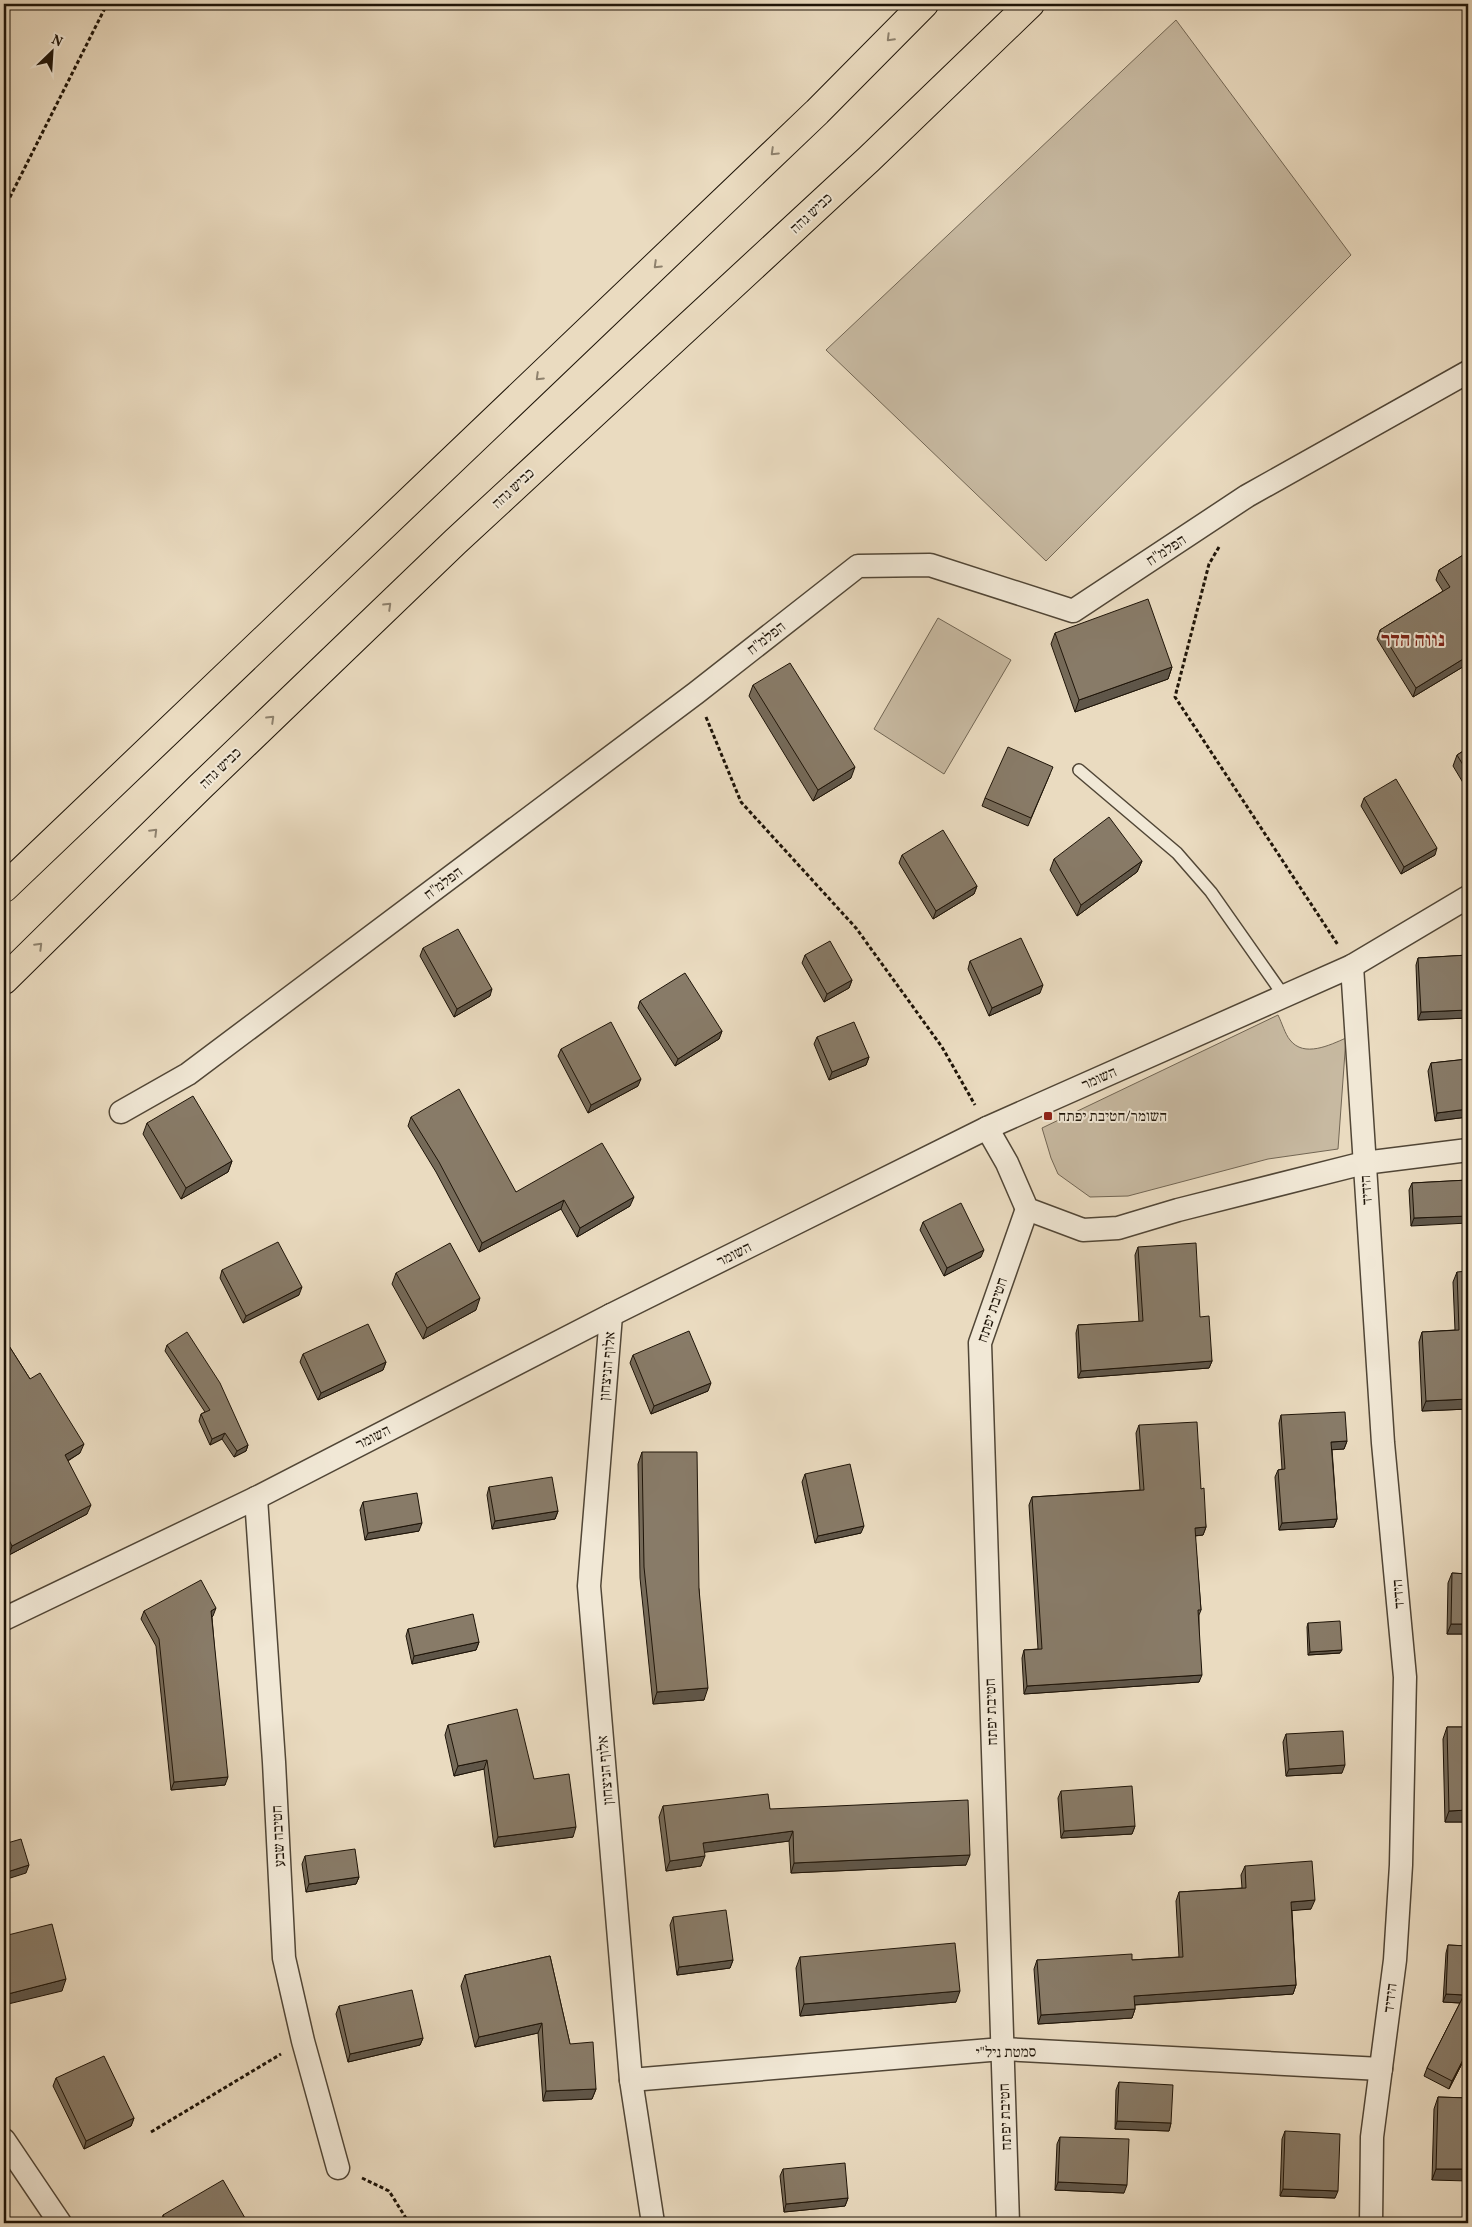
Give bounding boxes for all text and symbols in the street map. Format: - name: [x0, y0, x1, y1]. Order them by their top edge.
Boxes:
- north arrow: [28, 28, 78, 78]
- text: N: [48, 31, 65, 52]
- one-way arrow: [887, 32, 896, 41]
- one-way arrow: [771, 146, 780, 155]
- street label: כביש גהה: [786, 189, 838, 239]
- one-way arrow: [653, 259, 662, 268]
- one-way arrow: [536, 371, 545, 380]
- street label: כביש גהה: [488, 464, 540, 514]
- street label: הפלמ"ח: [1143, 530, 1191, 572]
- one-way arrow: [383, 603, 392, 612]
- street label: הפלמ"ח: [743, 617, 791, 661]
- district label: נווה הדר: [1381, 627, 1445, 655]
- one-way arrow: [265, 716, 274, 725]
- street label: כביש גהה: [195, 744, 247, 795]
- one-way arrow: [149, 829, 158, 838]
- street label: הפלמ"ח: [420, 863, 468, 906]
- one-way arrow: [33, 943, 42, 952]
- street label: השומר: [1079, 1062, 1121, 1096]
- place label: השומר/חטיבת יפתח: [1058, 1107, 1167, 1128]
- marker: השומר/חטיבת יפתח: [1042, 1110, 1054, 1122]
- street label: הידיד: [1356, 1174, 1379, 1205]
- street label: השומר: [714, 1238, 756, 1273]
- street label: חטיבת יפתח: [973, 1275, 1014, 1346]
- street label: אלוף הניצחון: [595, 1331, 622, 1402]
- street label: השומר: [353, 1421, 395, 1456]
- street label: הידיד: [1388, 1578, 1411, 1610]
- street label: חטיבת יפתח: [981, 1678, 1004, 1746]
- street label: אלוף הניצחון: [593, 1734, 620, 1805]
- street label: חטיבה שבע: [267, 1804, 292, 1867]
- street label: הידיד: [1379, 1982, 1404, 2014]
- street label: סמטת ניל"י: [975, 2042, 1037, 2065]
- street label: חטיבת יפתח: [995, 2083, 1018, 2151]

